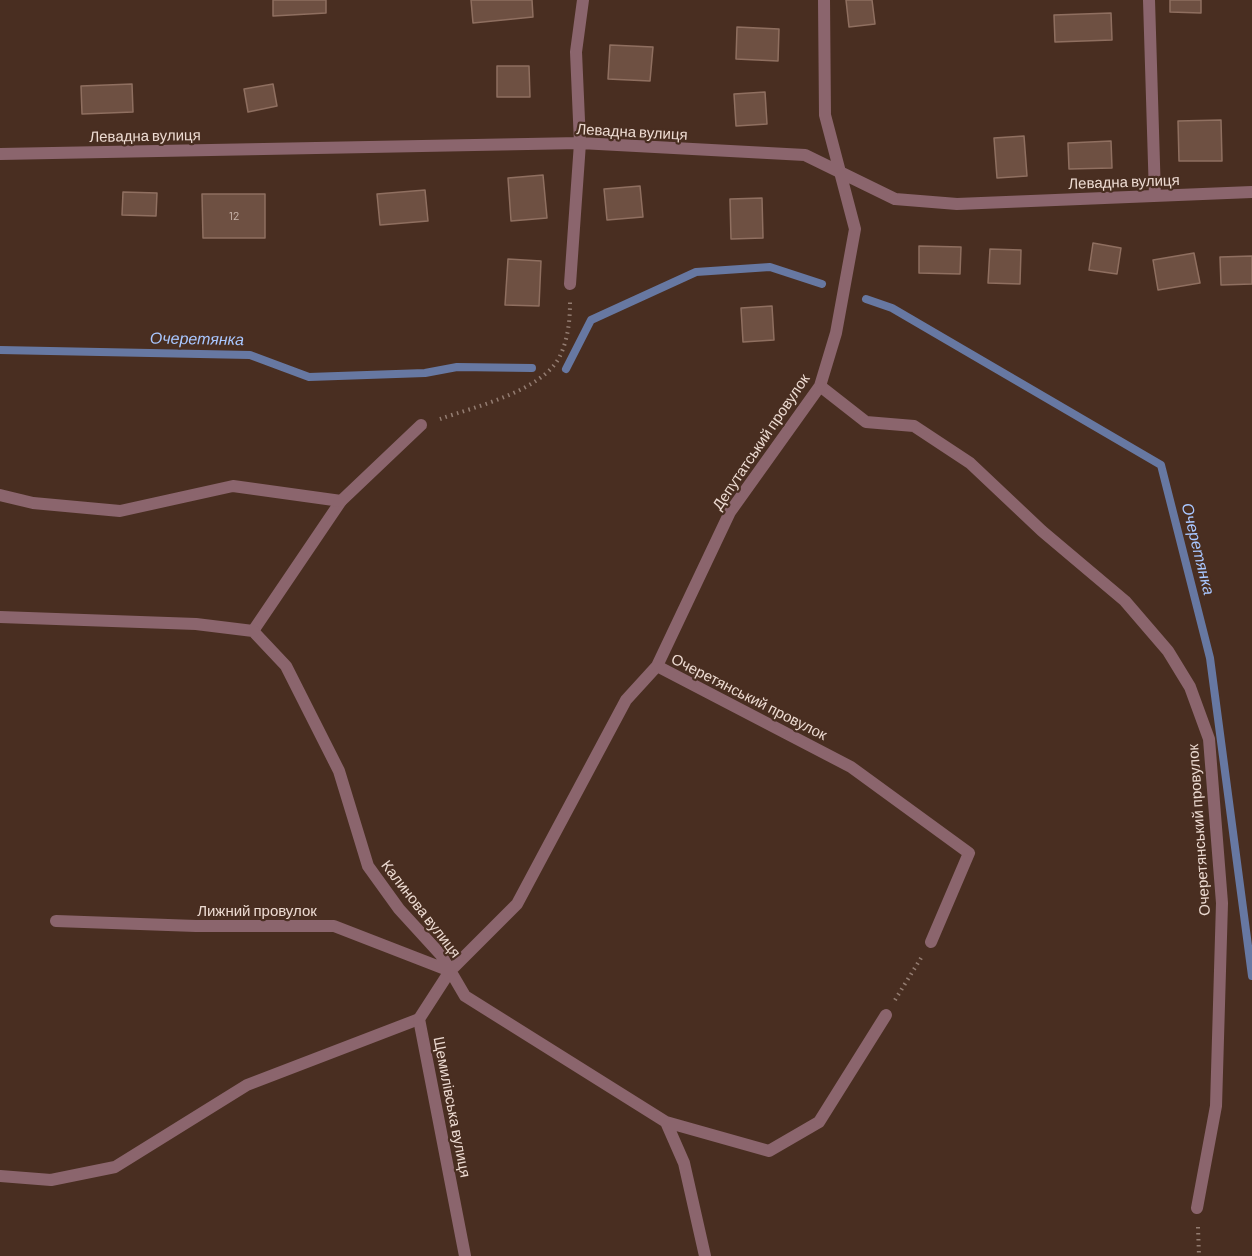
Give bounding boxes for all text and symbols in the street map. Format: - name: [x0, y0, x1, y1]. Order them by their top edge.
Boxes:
- street label: Левадна вулиця: [576, 120, 688, 144]
- street label: Левадна вулиця: [89, 126, 201, 146]
- street label: Левадна вулиця: [1068, 171, 1180, 193]
- house number: 12: [229, 209, 239, 223]
- water label: Очеретянка: [150, 329, 244, 349]
- street label: Депутатський провулок: [709, 370, 813, 514]
- water label: Очеретянка: [1177, 501, 1219, 597]
- street label: Очеретянський провулок: [668, 650, 830, 744]
- street label: Очеретянський провулок: [1184, 743, 1214, 917]
- street label: Калинова вулиця: [377, 857, 465, 961]
- street label: Лижний провулок: [197, 902, 317, 920]
- street label: Щемилівська вулиця: [430, 1035, 474, 1179]

